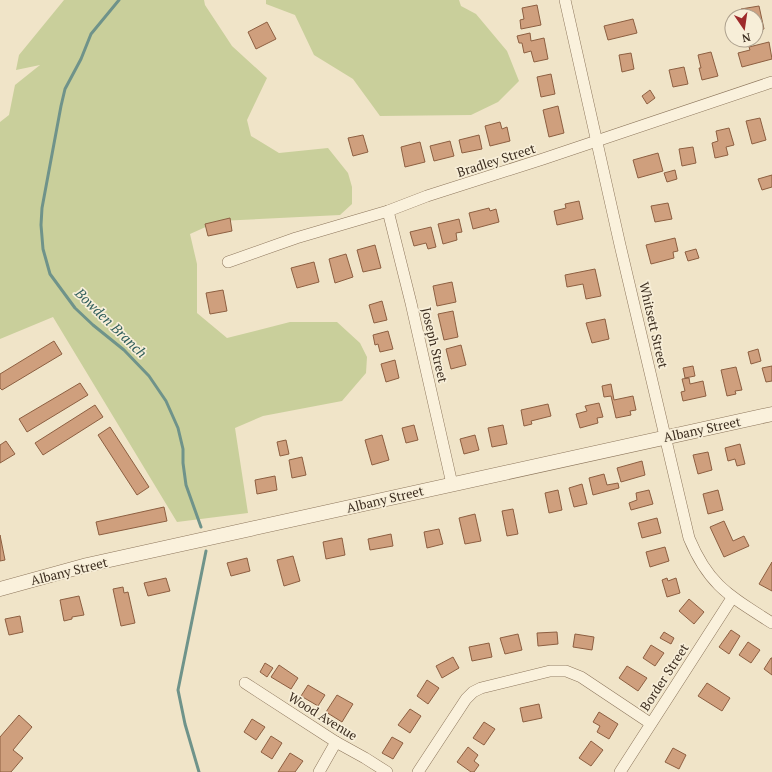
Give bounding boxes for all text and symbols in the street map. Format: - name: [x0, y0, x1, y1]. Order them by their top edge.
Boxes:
- north arrow: [724, 8, 764, 48]
- text: N: [740, 30, 752, 46]
- street label: Bradley Street: [455, 139, 538, 181]
- street label: Whitsett Street: [635, 280, 673, 370]
- water label: Bowden Branch: [71, 283, 151, 362]
- street label: Joseph Street: [418, 306, 452, 385]
- street label: Albany Street: [662, 412, 742, 446]
- street label: Albany Street: [345, 481, 425, 517]
- street label: Albany Street: [29, 553, 109, 589]
- street label: Border Street: [636, 640, 693, 714]
- street label: Wood Avenue: [285, 688, 361, 744]

